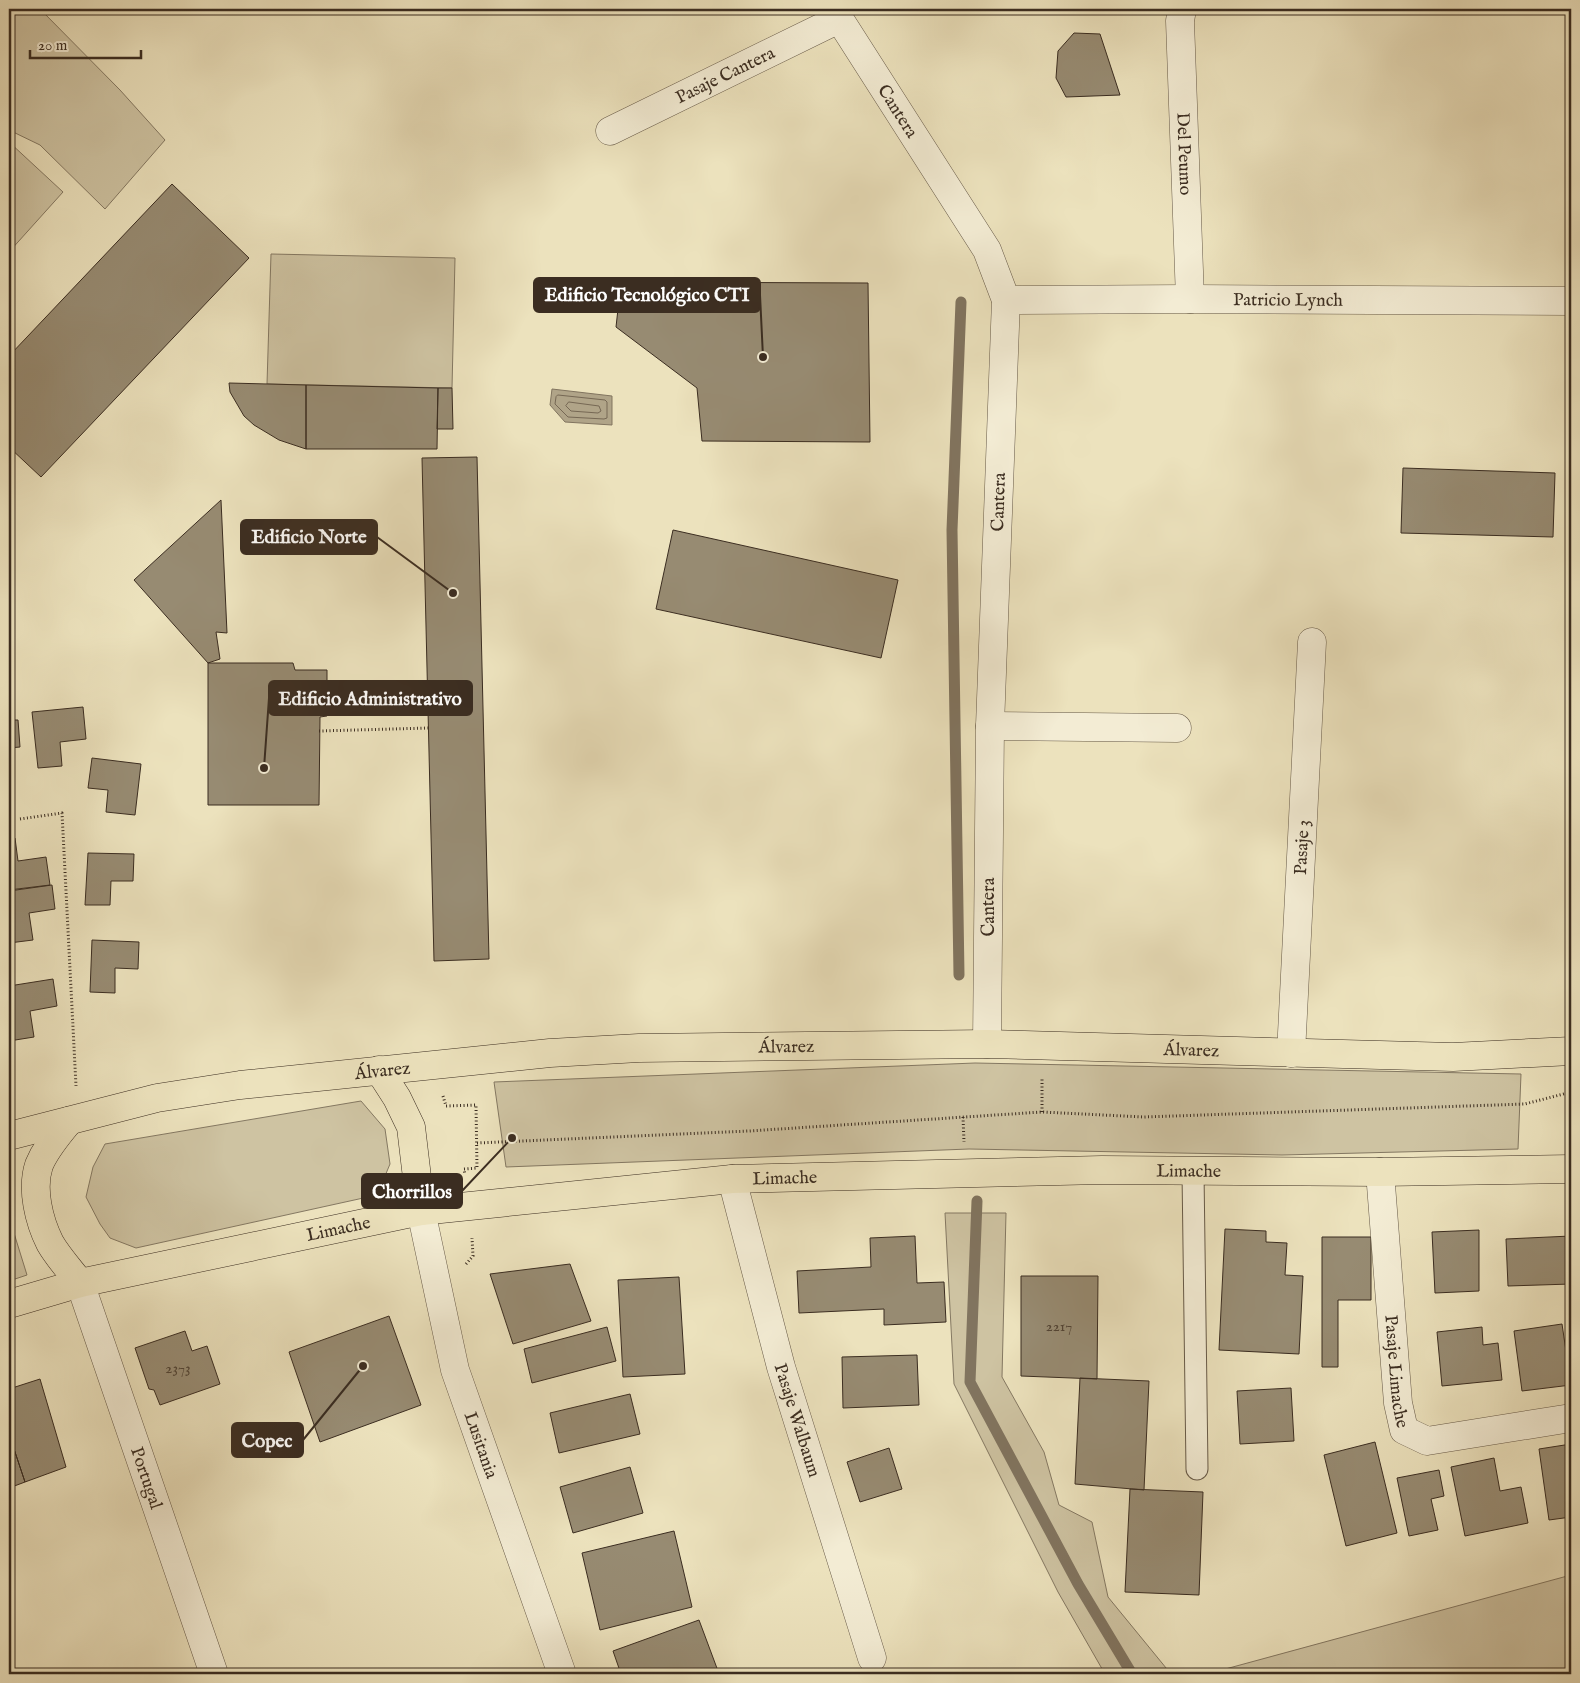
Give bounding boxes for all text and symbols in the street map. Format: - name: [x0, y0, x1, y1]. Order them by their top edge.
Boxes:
- scale bar: [30, 28, 141, 60]
- text: 20 m: [38, 36, 68, 55]
- street label: Pasaje Cantera: [672, 42, 779, 110]
- street label: Cantera: [871, 81, 923, 143]
- street label: Del Peumo: [1170, 112, 1196, 196]
- callout: Edificio Tecnológico CTI: [534, 278, 760, 312]
- text: Edificio Tecnológico CTI: [544, 284, 750, 308]
- street label: Patricio Lynch: [1233, 289, 1343, 313]
- street label: Cantera: [987, 472, 1012, 532]
- callout: Edificio Norte: [241, 520, 377, 554]
- text: Edificio Norte: [251, 526, 367, 550]
- callout: Edificio Administrativo: [269, 681, 472, 715]
- text: Edificio Administrativo: [278, 688, 462, 712]
- street label: Pasaje 3: [1290, 819, 1316, 876]
- street label: Cantera: [978, 877, 1001, 937]
- street label: Álvarez: [757, 1034, 814, 1060]
- street label: Álvarez: [1162, 1037, 1219, 1063]
- street label: Álvarez: [352, 1057, 412, 1086]
- street label: Limache: [1156, 1160, 1221, 1184]
- street label: Limache: [752, 1167, 818, 1192]
- callout: Chorrillos: [362, 1174, 462, 1208]
- text: Chorrillos: [372, 1181, 452, 1205]
- street label: Limache: [304, 1212, 373, 1248]
- street label: Pasaje Limache: [1378, 1314, 1413, 1430]
- house number: 2217: [1046, 1317, 1072, 1336]
- house number: 2373: [165, 1359, 191, 1378]
- street label: Pasaje Walbaum: [768, 1361, 825, 1481]
- street label: Lusitania: [458, 1409, 502, 1482]
- callout: Copec: [232, 1423, 303, 1457]
- text: Copec: [242, 1430, 293, 1454]
- street label: Portugal: [124, 1444, 167, 1513]

